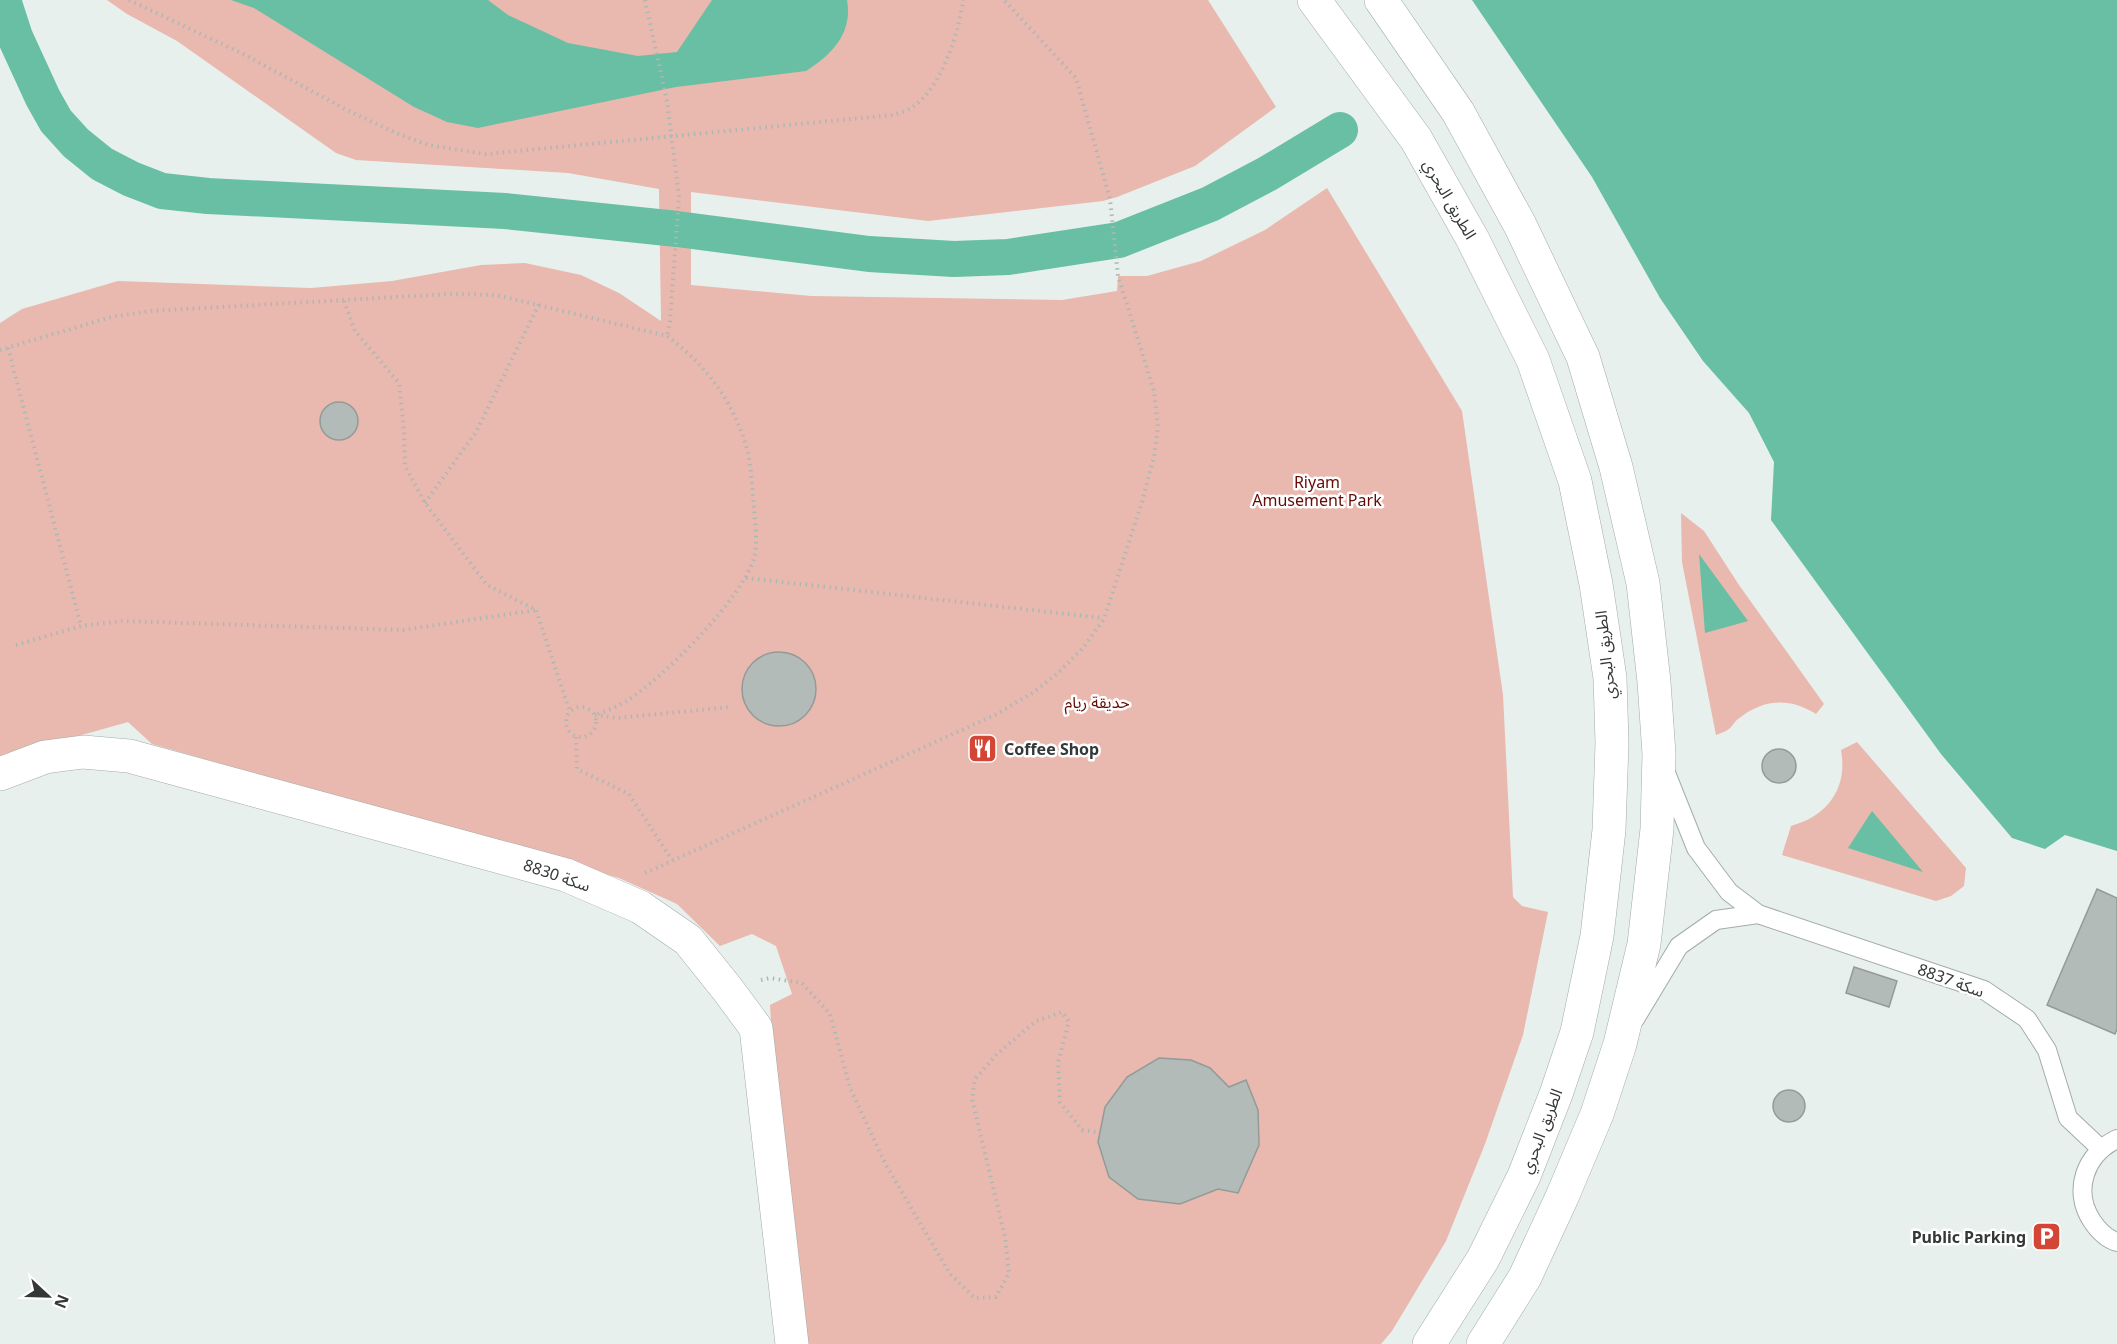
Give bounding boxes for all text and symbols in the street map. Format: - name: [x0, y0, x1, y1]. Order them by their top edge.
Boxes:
- street label: الطريق البحري: [1417, 155, 1482, 244]
- park label: Riyam Amusement Park: [1252, 471, 1382, 511]
- street label: الطريق البحري: [1589, 609, 1622, 701]
- park label: حديقة ريام: [1064, 691, 1130, 715]
- restaurant icon: Coffee Shop: [967, 733, 999, 765]
- place label: Coffee Shop: [1004, 738, 1099, 760]
- street label: سكة 8830: [521, 853, 593, 897]
- street label: سكة 8837: [1915, 958, 1987, 1002]
- street label: الطريق البحري: [1515, 1085, 1569, 1177]
- parking icon: Public Parking: [2031, 1221, 2063, 1253]
- place label: Public Parking: [1912, 1226, 2026, 1248]
- north arrow: [18, 1266, 78, 1326]
- text: N: [49, 1291, 75, 1312]

